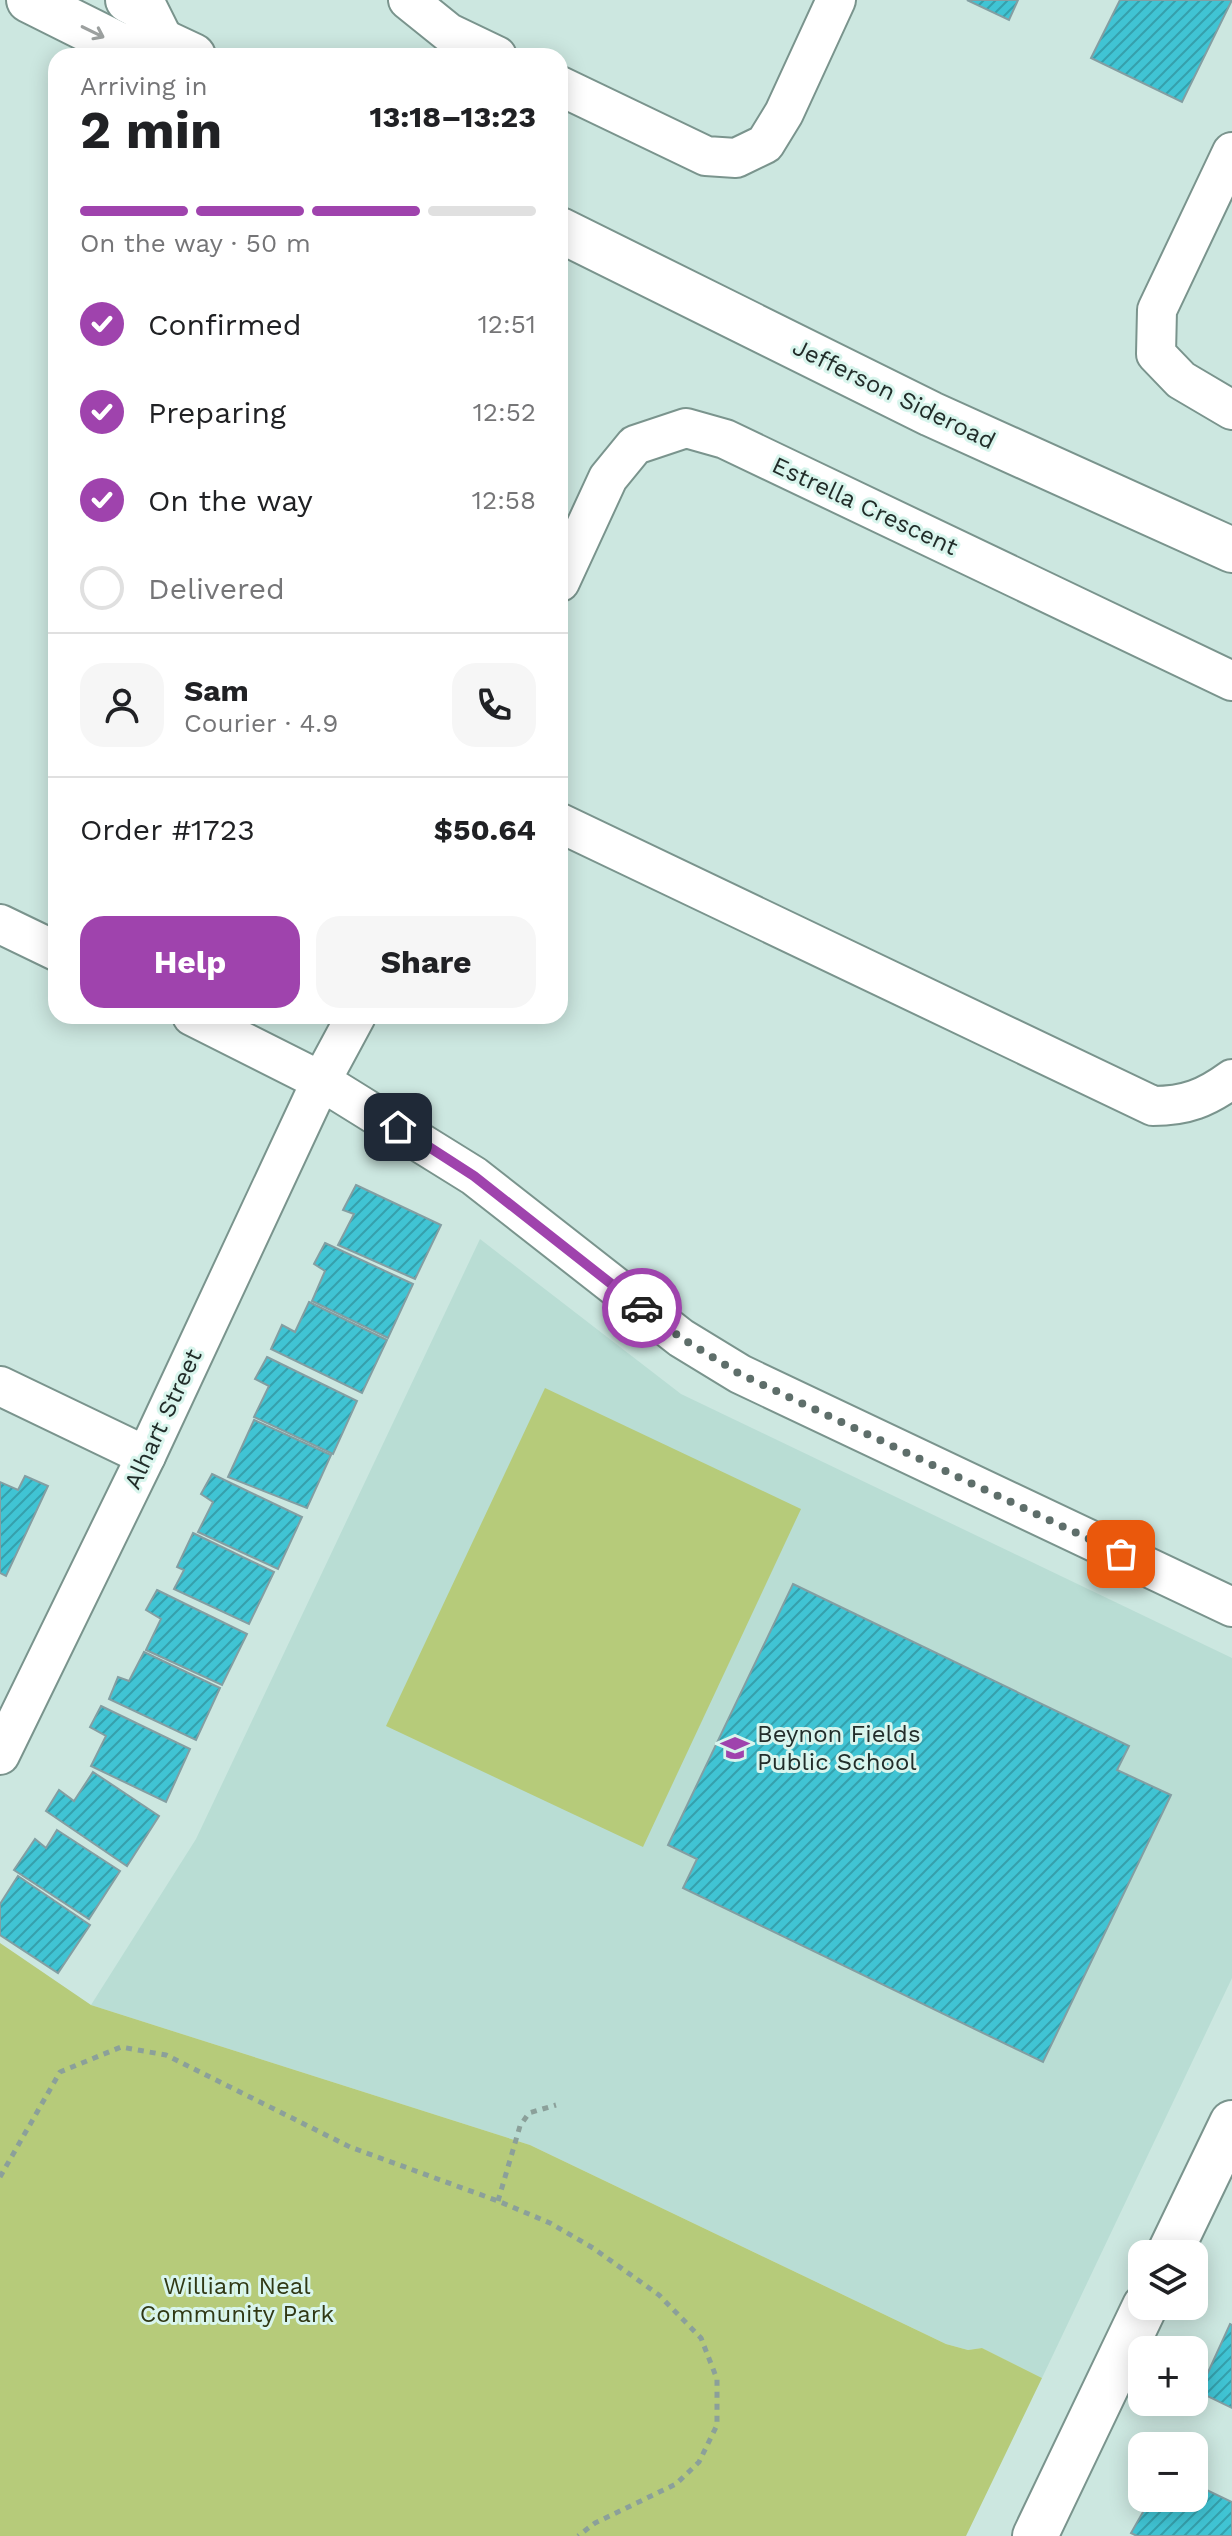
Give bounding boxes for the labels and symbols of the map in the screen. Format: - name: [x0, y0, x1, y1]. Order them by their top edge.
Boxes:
- one-way arrow: [81, 25, 105, 40]
- street label: Jefferson Sideroad: [788, 333, 1000, 455]
- street label: Estrella Crescent: [768, 451, 962, 561]
- pin: [364, 1093, 432, 1161]
- courier: [602, 1268, 682, 1348]
- street label: Alhart Street: [118, 1345, 208, 1493]
- pin: [1087, 1520, 1155, 1588]
- place label: Beynon Fields Public School: [757, 1720, 921, 1776]
- school or university icon: Beynon Fields Public School: [720, 1733, 750, 1763]
- park label: William Neal Community Park: [140, 2272, 335, 2328]

